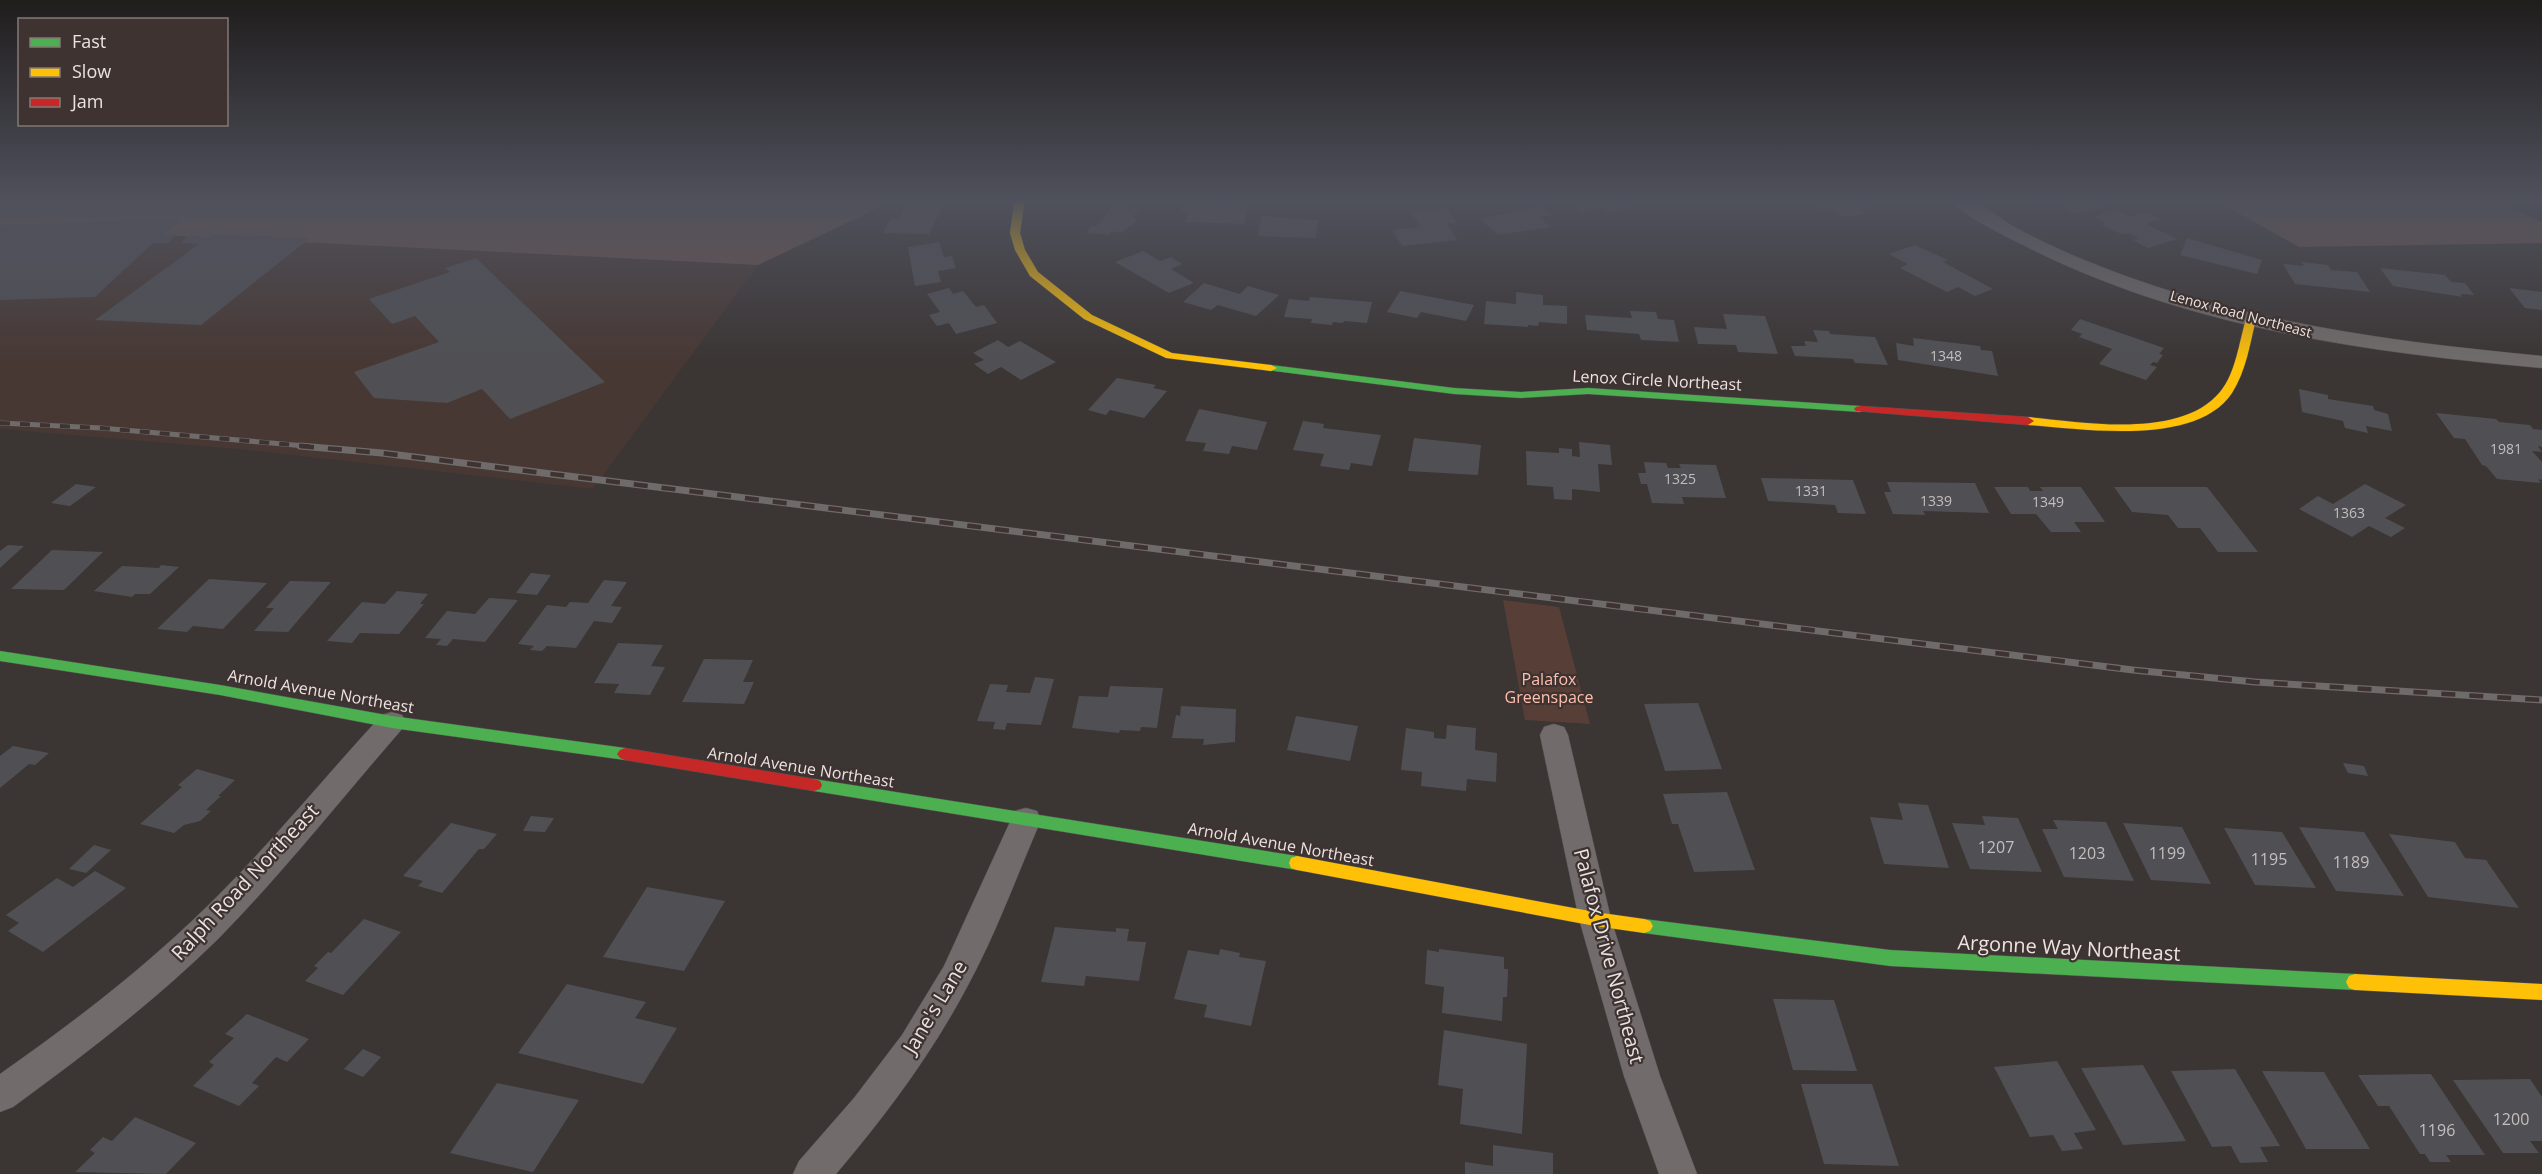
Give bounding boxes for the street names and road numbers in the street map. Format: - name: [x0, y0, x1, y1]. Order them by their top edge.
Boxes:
- street label: Lenox Road Northeast: [2168, 285, 2314, 342]
- street label: Lenox Circle Northeast: [1572, 365, 1743, 395]
- street label: Arnold Avenue Northeast: [226, 664, 416, 718]
- street label: Arnold Avenue Northeast: [706, 741, 896, 793]
- street label: Ralph Road Northeast: [165, 798, 324, 966]
- street label: Arnold Avenue Northeast: [1186, 817, 1376, 871]
- street label: Palafox Drive Northeast: [1568, 845, 1651, 1066]
- street label: Argonne Way Northeast: [1957, 928, 2181, 967]
- street label: Jane's Lane: [895, 955, 973, 1060]

